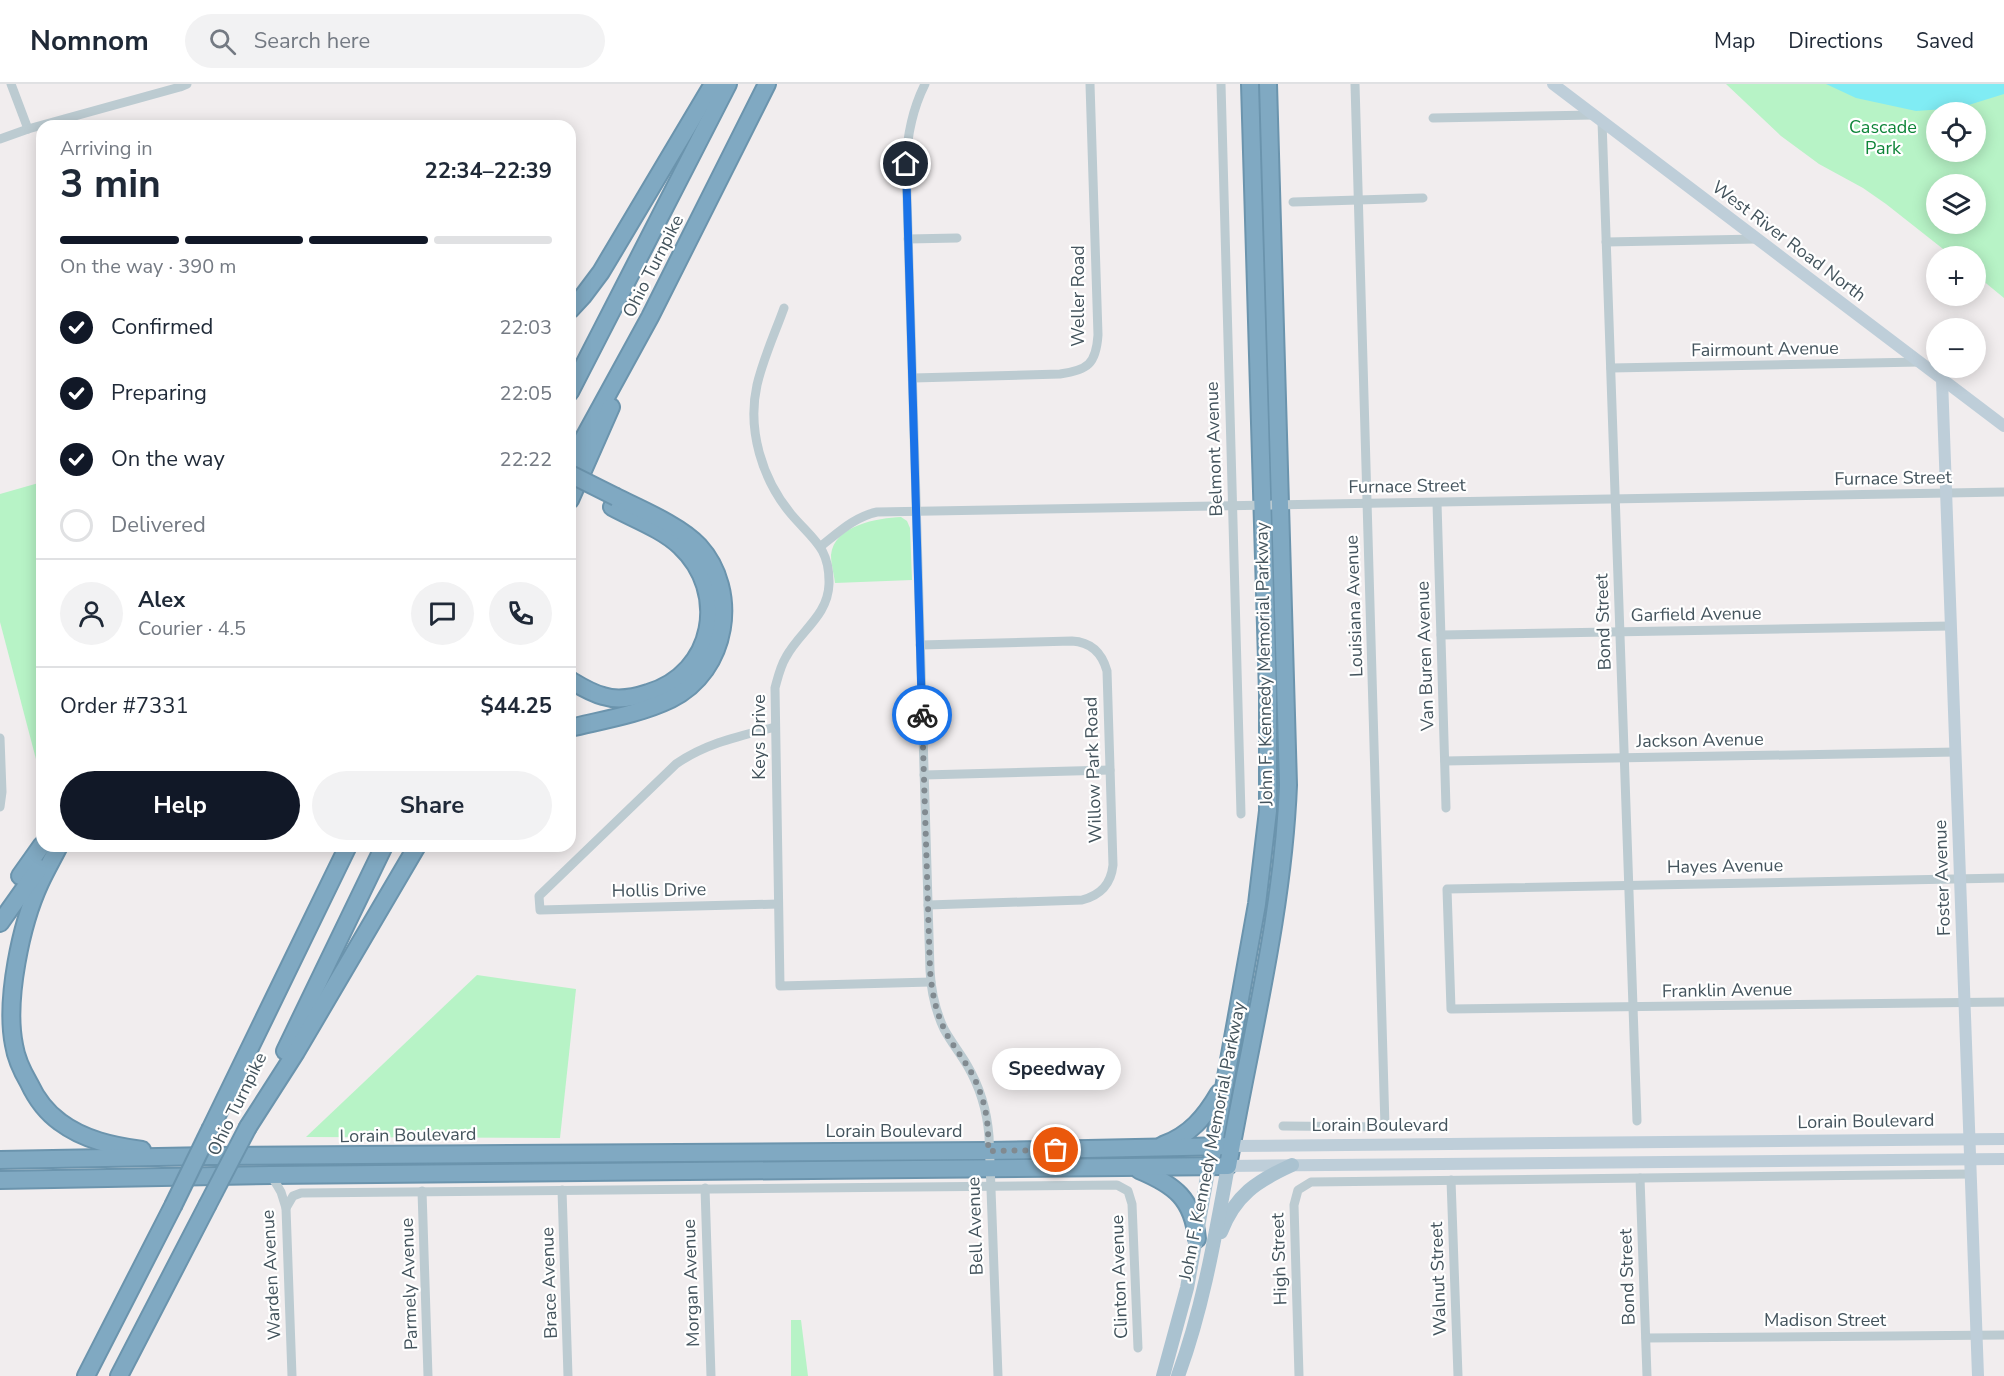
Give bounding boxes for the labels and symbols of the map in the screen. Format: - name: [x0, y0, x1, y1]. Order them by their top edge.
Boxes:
- park label: Cascade Park: [1849, 115, 1917, 160]
- pin: [880, 138, 931, 189]
- street label: West River Road North: [1707, 175, 1871, 307]
- street label: Ohio Turnpike: [617, 211, 689, 321]
- street label: Weller Road: [1066, 245, 1090, 347]
- street label: Fairmount Avenue: [1691, 336, 1839, 362]
- street label: Belmont Avenue: [1200, 381, 1228, 517]
- street label: Furnace Street: [1834, 465, 1953, 491]
- street label: Furnace Street: [1348, 473, 1467, 499]
- street label: John F. Kennedy Memorial Parkway: [1250, 521, 1278, 807]
- street label: Louisiana Avenue: [1340, 535, 1368, 677]
- street label: Bond Street: [1589, 573, 1617, 671]
- street label: Van Buren Avenue: [1410, 581, 1440, 732]
- street label: Garfield Avenue: [1630, 601, 1762, 627]
- courier: [892, 685, 952, 745]
- street label: Keys Drive: [747, 694, 771, 780]
- street label: Willow Park Road: [1078, 696, 1108, 844]
- street label: Jackson Avenue: [1635, 727, 1764, 753]
- street label: Foster Avenue: [1928, 820, 1956, 936]
- street label: Hayes Avenue: [1667, 853, 1783, 879]
- street label: Hollis Drive: [612, 877, 706, 903]
- street label: Franklin Avenue: [1662, 977, 1792, 1003]
- street label: John F. Kennedy Memorial Parkway: [1173, 999, 1251, 1284]
- street label: Ohio Turnpike: [202, 1048, 272, 1160]
- callout: Speedway: [992, 1048, 1120, 1090]
- street label: Lorain Boulevard: [1797, 1108, 1935, 1134]
- street label: Lorain Boulevard: [1311, 1113, 1449, 1137]
- street label: Lorain Boulevard: [825, 1119, 963, 1143]
- street label: Lorain Boulevard: [339, 1122, 477, 1148]
- pin: [1030, 1124, 1081, 1175]
- street label: Bell Avenue: [961, 1176, 989, 1276]
- street label: Warden Avenue: [256, 1209, 286, 1341]
- street label: High Street: [1265, 1212, 1293, 1306]
- street label: Clinton Avenue: [1105, 1215, 1133, 1339]
- street label: Parmely Avenue: [395, 1218, 423, 1350]
- street label: Morgan Avenue: [677, 1219, 705, 1347]
- street label: Walnut Street: [1424, 1221, 1452, 1336]
- street label: Brace Avenue: [535, 1227, 563, 1339]
- street label: Bond Street: [1613, 1228, 1641, 1326]
- street label: Madison Street: [1764, 1308, 1887, 1332]

